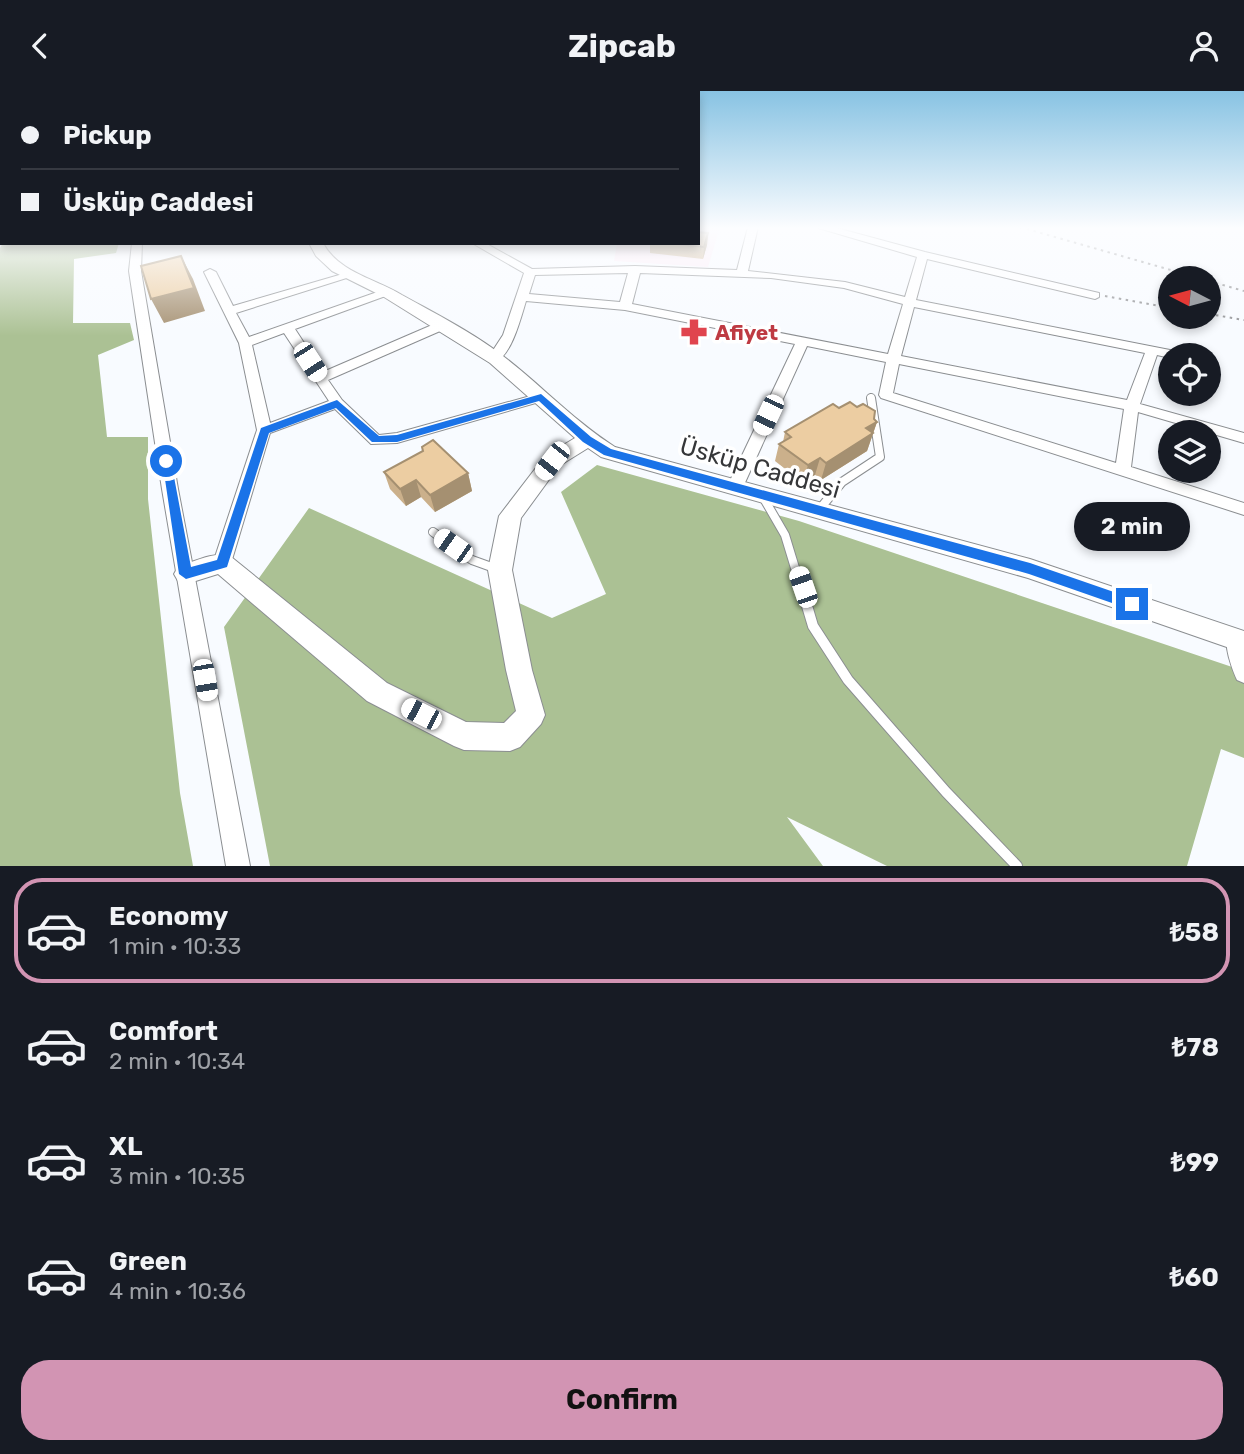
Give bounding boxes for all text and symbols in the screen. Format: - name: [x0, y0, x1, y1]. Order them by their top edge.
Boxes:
- icon: back: [21, 27, 59, 65]
- text: Zipcab: [568, 27, 676, 65]
- icon: person: [1185, 27, 1223, 65]
- text: Pickup: [63, 120, 152, 151]
- text: Üsküp Caddesi: [63, 187, 254, 218]
- north arrow: [1158, 266, 1222, 329]
- map controls: [1158, 266, 1221, 483]
- pharmacy icon: Afiyet: [679, 317, 709, 347]
- place label: Afiyet: [715, 320, 778, 345]
- car: [290, 339, 331, 385]
- button: locate: [1158, 343, 1221, 406]
- car: [750, 392, 787, 438]
- button: layers: [1158, 420, 1221, 483]
- street label: Üsküp Caddesi: [677, 432, 843, 504]
- car: [531, 438, 574, 484]
- route start: [150, 445, 182, 477]
- callout: 2 min: [1074, 503, 1190, 552]
- text: 2 min: [1101, 512, 1163, 540]
- car: [430, 525, 477, 567]
- car: [787, 564, 820, 610]
- route end: [1116, 588, 1148, 620]
- car: [192, 657, 219, 703]
- car: [398, 695, 445, 733]
- icon: car: [25, 899, 88, 962]
- text: Economy: [109, 901, 228, 932]
- text: ₺58: [1170, 917, 1219, 948]
- text: 1 min · 10:33: [109, 932, 241, 960]
- icon: car: [25, 1014, 88, 1077]
- text: Comfort: [109, 1016, 218, 1047]
- text: ₺78: [1172, 1032, 1219, 1063]
- text: 2 min · 10:34: [109, 1047, 245, 1075]
- icon: car: [25, 1129, 88, 1192]
- text: XL: [109, 1131, 142, 1162]
- text: ₺99: [1171, 1147, 1219, 1178]
- text: 3 min · 10:35: [109, 1162, 245, 1190]
- icon: car: [25, 1244, 88, 1307]
- text: Green: [109, 1246, 187, 1277]
- text: ₺60: [1170, 1262, 1219, 1293]
- text: 4 min · 10:36: [109, 1277, 246, 1305]
- button: Confirm: [21, 1360, 1223, 1440]

